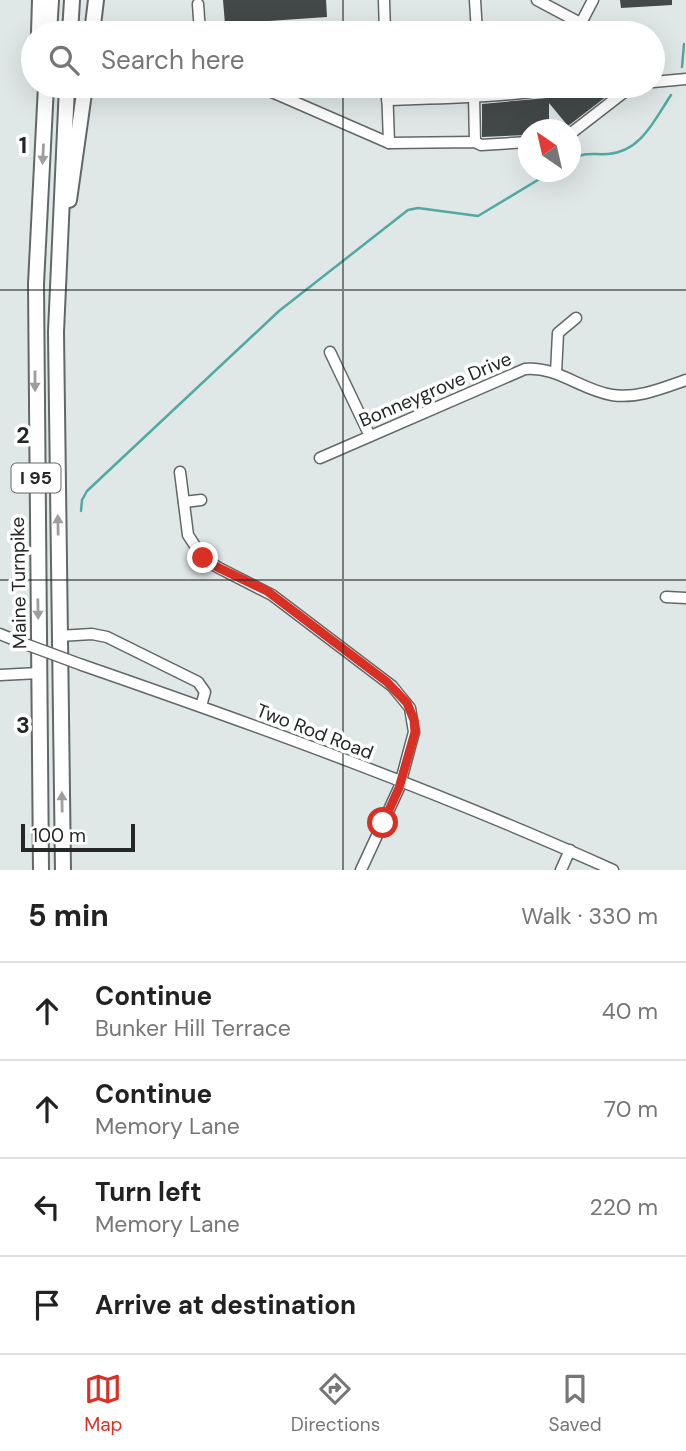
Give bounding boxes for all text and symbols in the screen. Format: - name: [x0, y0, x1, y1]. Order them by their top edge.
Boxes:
- search box: [21, 21, 665, 98]
- icon: search: [45, 41, 83, 79]
- text: Search here: [101, 43, 244, 77]
- north arrow: [518, 119, 581, 182]
- text: 1: [19, 130, 27, 160]
- one-way arrow: [37, 143, 48, 165]
- street label: Bonneygrove Drive: [355, 346, 515, 433]
- one-way arrow: [29, 370, 41, 392]
- text: 2: [16, 420, 30, 450]
- road number: I 95: [12, 464, 60, 492]
- one-way arrow: [52, 514, 64, 536]
- street label: Maine Turnpike: [5, 517, 32, 649]
- route end: [187, 542, 218, 573]
- one-way arrow: [32, 598, 44, 620]
- street label: Two Rod Road: [253, 698, 377, 765]
- text: 3: [16, 710, 30, 740]
- one-way arrow: [56, 791, 67, 813]
- route start: [367, 807, 398, 838]
- scale bar: [21, 821, 135, 853]
- text: 100 m: [32, 823, 86, 848]
- text: 5 min: [28, 896, 109, 935]
- text: Walk · 330 m: [521, 901, 658, 931]
- text: Continue: [95, 979, 212, 1013]
- icon: ahead: [28, 992, 66, 1030]
- text: 40 m: [602, 996, 658, 1026]
- text: Bunker Hill Terrace: [95, 1013, 291, 1043]
- text: Continue: [95, 1077, 212, 1111]
- icon: ahead: [28, 1090, 66, 1128]
- text: 70 m: [604, 1094, 658, 1124]
- text: Memory Lane: [95, 1111, 240, 1141]
- text: Turn left: [95, 1175, 202, 1209]
- icon: left: [28, 1188, 66, 1226]
- text: 220 m: [589, 1192, 658, 1222]
- text: Memory Lane: [95, 1209, 240, 1239]
- icon: arrive: [28, 1286, 66, 1324]
- text: Arrive at destination: [95, 1288, 356, 1322]
- tab: Map: [84, 1370, 122, 1437]
- tab: Directions: [291, 1370, 380, 1437]
- tab: Saved: [549, 1370, 602, 1437]

